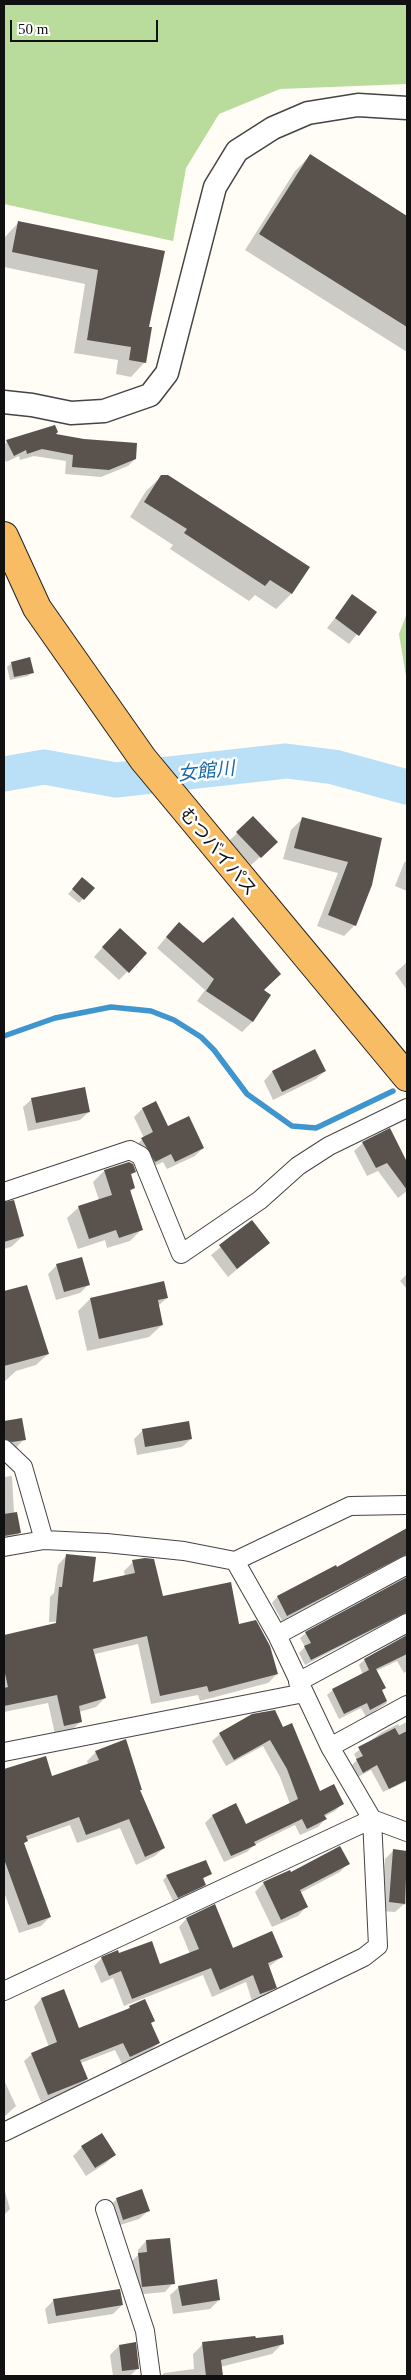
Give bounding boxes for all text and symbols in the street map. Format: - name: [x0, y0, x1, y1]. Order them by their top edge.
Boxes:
- scale bar: [12, 10, 160, 42]
- text: 50 m: [18, 21, 48, 37]
- water label: 女館川: [176, 756, 236, 784]
- street label: むつバイパス: [176, 803, 262, 899]

